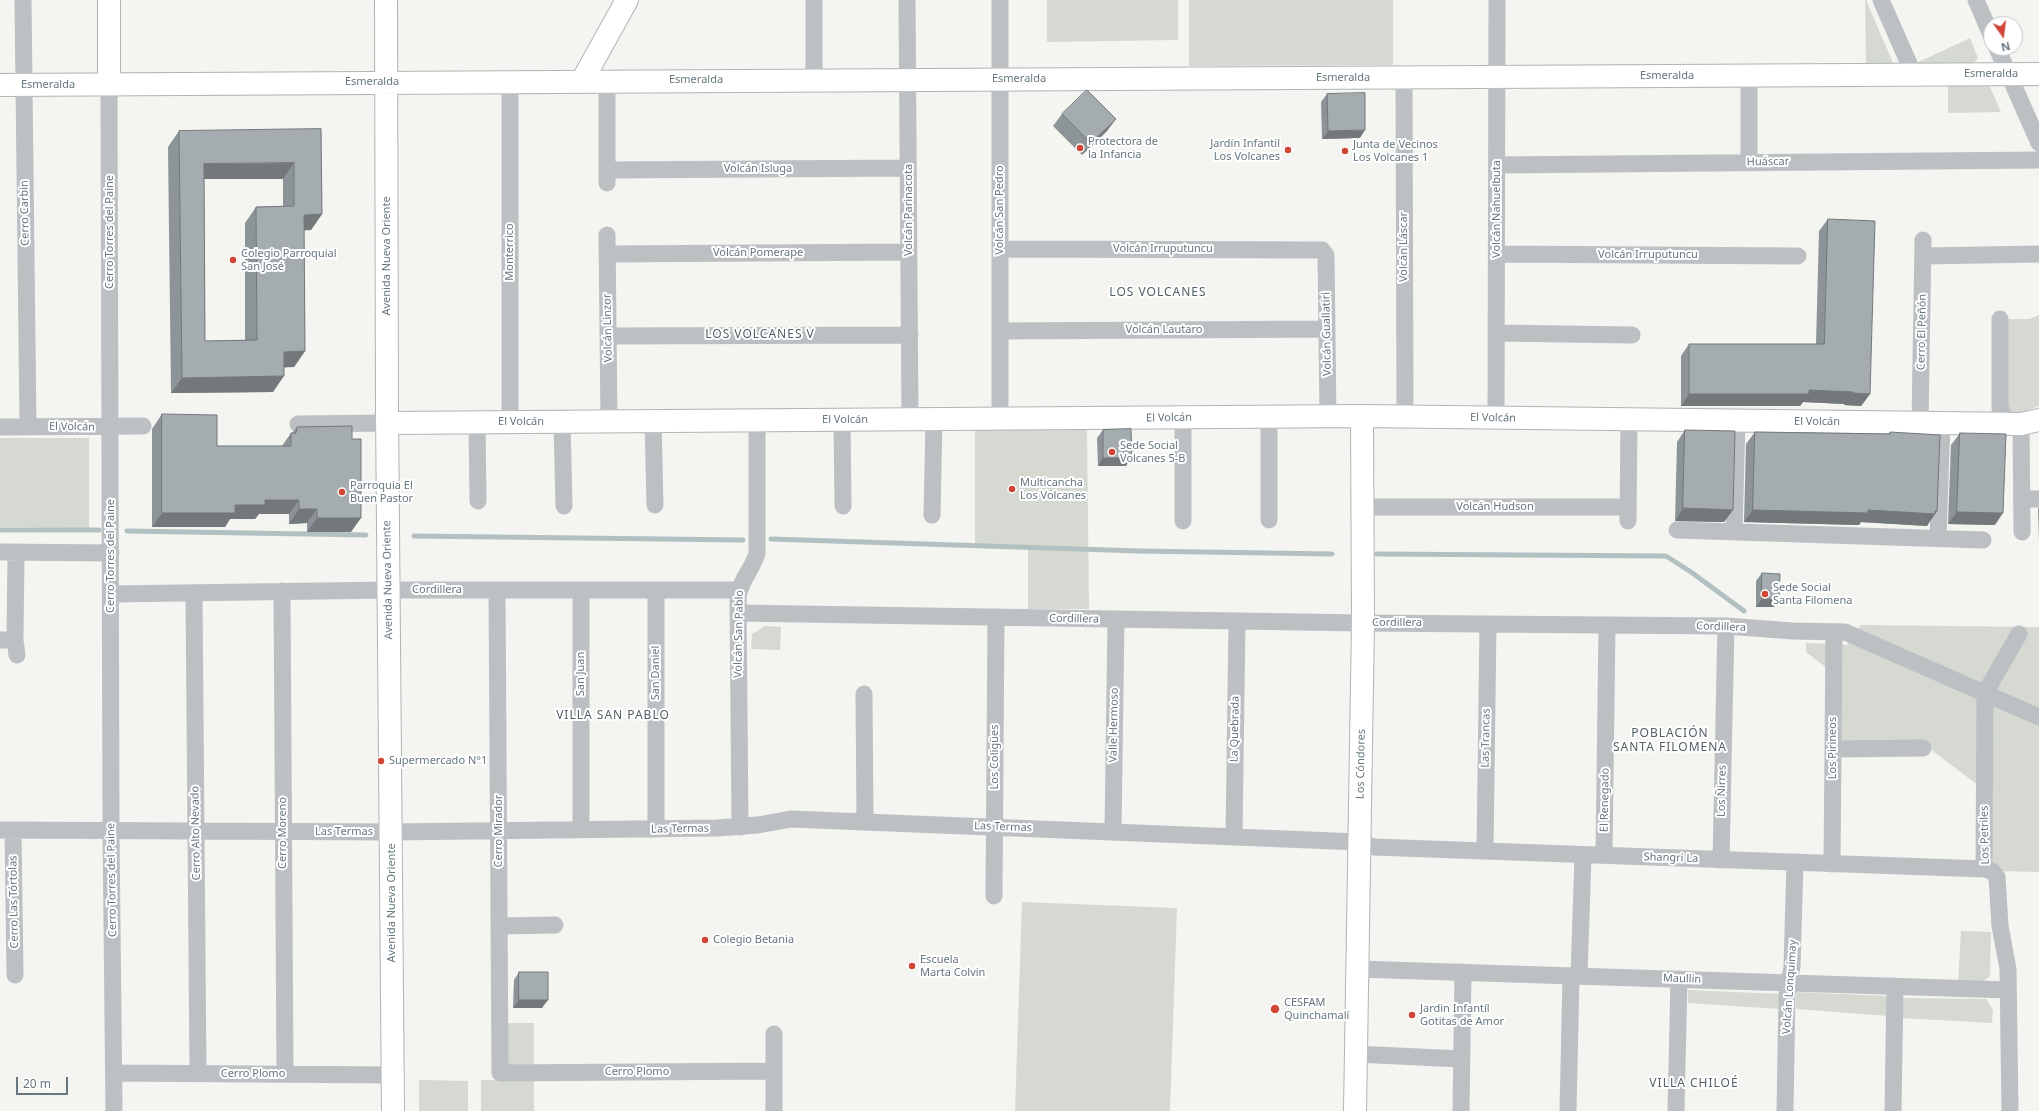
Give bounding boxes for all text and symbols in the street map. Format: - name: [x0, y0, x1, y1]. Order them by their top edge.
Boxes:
- north arrow: [1983, 16, 2023, 56]
- text: N: [2000, 39, 2012, 56]
- street label: Esmeralda: [1964, 67, 2018, 81]
- street label: Esmeralda: [1640, 69, 1694, 83]
- street label: Esmeralda: [1316, 71, 1370, 85]
- street label: Esmeralda: [992, 72, 1046, 86]
- street label: Esmeralda: [669, 73, 723, 87]
- street label: Esmeralda: [345, 75, 399, 89]
- street label: Esmeralda: [21, 78, 75, 92]
- place label: Protectora de la Infancia: [1088, 135, 1158, 161]
- place label: Jardín Infantil Los Volcanes: [1210, 137, 1280, 163]
- place label: Junta de Vecinos Los Volcanes 1: [1353, 138, 1438, 164]
- marker: Protectora de la Infancia: [1075, 143, 1085, 153]
- marker: Jardín Infantil Los Volcanes: [1283, 145, 1293, 155]
- marker: Junta de Vecinos Los Volcanes 1: [1340, 146, 1350, 156]
- street label: Huáscar: [1747, 155, 1789, 169]
- street label: Volcán Nahuelbuta: [1490, 160, 1504, 258]
- street label: Volcán Isluga: [724, 162, 792, 176]
- street label: Volcán Parinacota: [902, 164, 916, 256]
- street label: Volcán San Pedro: [993, 165, 1007, 255]
- street label: Cerro Torres del Paine: [103, 175, 117, 289]
- street label: Cerro Carbin: [18, 180, 32, 246]
- street label: Avenida Nueva Oriente: [380, 196, 394, 316]
- street label: Volcán Láscar: [1397, 212, 1411, 282]
- street label: Monterrico: [503, 223, 517, 281]
- street label: Volcán Irruputuncu: [1113, 242, 1213, 256]
- street label: Volcán Pomerape: [713, 246, 803, 260]
- place label: Colegio Parroquial San José: [241, 247, 337, 273]
- street label: Volcán Irruputuncu: [1598, 248, 1698, 262]
- marker: Colegio Parroquial San José: [228, 255, 238, 265]
- district label: LOS VOLCANES: [1109, 286, 1207, 300]
- street label: Volcán Guallatiri: [1320, 292, 1334, 376]
- street label: Volcán Linzor: [601, 294, 615, 362]
- street label: Cerro El Peñón: [1915, 294, 1929, 370]
- street label: Volcán Lautaro: [1126, 323, 1202, 337]
- district label: LOS VOLCANES V: [705, 328, 815, 342]
- street label: El Volcán: [1146, 411, 1192, 425]
- street label: El Volcán: [1470, 411, 1516, 425]
- street label: El Volcán: [822, 413, 868, 427]
- street label: El Volcán: [498, 415, 544, 429]
- street label: El Volcán: [1794, 415, 1840, 429]
- street label: El Volcán: [49, 420, 95, 434]
- place label: Sede Social Volcanes 5-B: [1120, 439, 1185, 465]
- marker: Sede Social Volcanes 5-B: [1107, 447, 1117, 457]
- place label: Multicancha Los Volcanes: [1020, 476, 1086, 502]
- place label: Parroquia El Buen Pastor: [350, 479, 413, 505]
- marker: Multicancha Los Volcanes: [1007, 484, 1017, 494]
- marker: Parroquia El Buen Pastor: [337, 487, 347, 497]
- street label: Cerro Torres del Paine: [104, 499, 118, 613]
- street label: Volcán Hudson: [1456, 500, 1534, 514]
- street label: Avenida Nueva Oriente: [380, 520, 396, 640]
- place label: Sede Social Santa Filomena: [1773, 581, 1853, 607]
- street label: Cordillera: [412, 583, 462, 597]
- marker: Sede Social Santa Filomena: [1760, 589, 1770, 599]
- street label: Volcán San Pablo: [732, 590, 746, 678]
- street label: Cordillera: [1049, 612, 1099, 626]
- street label: Cordillera: [1372, 616, 1422, 630]
- street label: Cordillera: [1696, 620, 1746, 634]
- street label: San Daniel: [649, 646, 663, 700]
- street label: San Juan: [574, 652, 588, 696]
- street label: Valle Hermoso: [1107, 687, 1121, 763]
- street label: La Quebrada: [1228, 696, 1242, 762]
- street label: Las Trancas: [1479, 708, 1493, 768]
- district label: VILLA SAN PABLO: [556, 709, 670, 723]
- street label: Los Pirineos: [1826, 717, 1840, 779]
- street label: Los Coligües: [988, 725, 1002, 789]
- district label: POBLACIÓN SANTA FILOMENA: [1613, 727, 1727, 755]
- street label: Los Cóndores: [1354, 729, 1368, 799]
- place label: Supermercado N°1: [389, 754, 487, 768]
- marker: Supermercado N°1: [376, 756, 386, 766]
- street label: Los Ñirres: [1715, 765, 1729, 817]
- street label: El Renegado: [1598, 768, 1612, 832]
- street label: Cerro Alto Nevado: [189, 786, 203, 880]
- street label: Cerro Mirador: [492, 795, 506, 867]
- street label: Cerro Moreno: [276, 797, 290, 869]
- street label: Los Petriles: [1978, 805, 1992, 865]
- street label: Las Termas: [974, 819, 1032, 835]
- street label: Las Termas: [651, 822, 709, 836]
- street label: Cerro Torres del Paine: [104, 823, 120, 937]
- street label: Las Termas: [315, 825, 373, 839]
- street label: Avenida Nueva Oriente: [385, 843, 399, 963]
- street label: Shangri La: [1643, 850, 1699, 866]
- street label: Cerro Las Tórtolas: [7, 855, 21, 949]
- place label: Colegio Betania: [713, 933, 794, 947]
- marker: Colegio Betania: [700, 935, 710, 945]
- street label: Volcán Lonquimay: [1780, 939, 1800, 1035]
- place label: Escuela Marta Colvin: [920, 953, 985, 979]
- marker: Escuela Marta Colvin: [907, 961, 917, 971]
- street label: Maullin: [1663, 972, 1701, 986]
- place label: CESFAM Quinchamalí: [1284, 996, 1349, 1022]
- place label: Jardin Infantíl Gotitas de Amor: [1420, 1002, 1504, 1028]
- marker: CESFAM Quinchamalí: [1269, 1003, 1281, 1015]
- marker: Jardin Infantíl Gotitas de Amor: [1407, 1010, 1417, 1020]
- street label: Cerro Plomo: [605, 1065, 669, 1079]
- street label: Cerro Plomo: [221, 1067, 285, 1081]
- scale bar: [18, 1069, 70, 1095]
- text: 20 m: [23, 1075, 51, 1092]
- district label: VILLA CHILOÉ: [1649, 1077, 1739, 1091]

